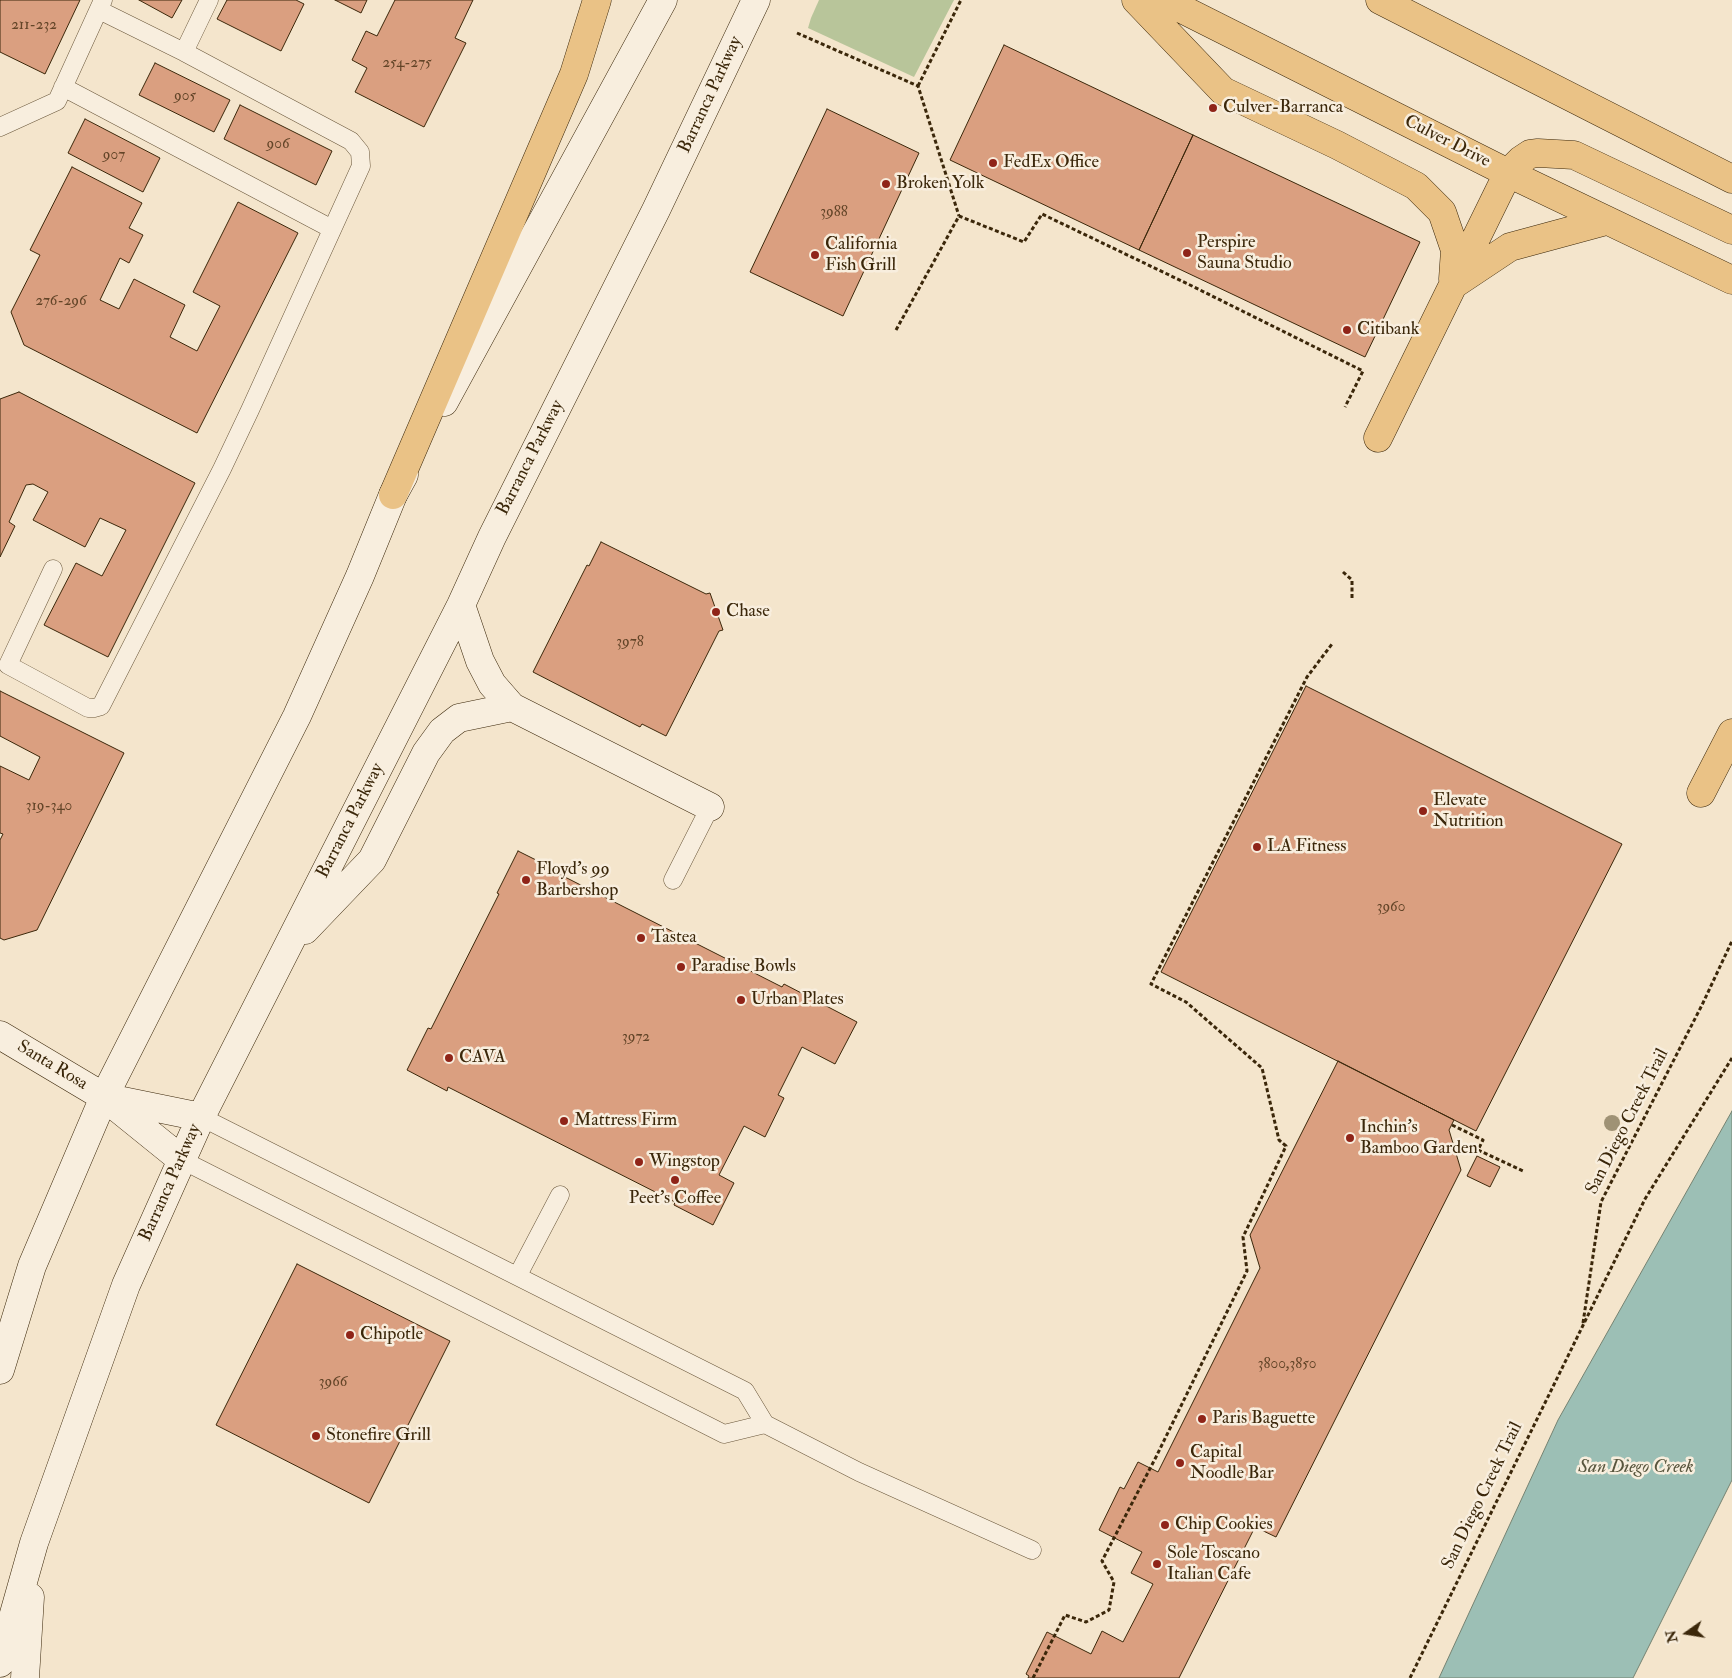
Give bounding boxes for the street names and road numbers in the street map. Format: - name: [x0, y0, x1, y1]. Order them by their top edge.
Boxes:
- street label: Barranca Parkway: [674, 33, 748, 157]
- street label: Culver Drive: [1400, 111, 1494, 173]
- street label: Barranca Parkway: [493, 397, 569, 519]
- street label: Barranca Parkway: [313, 760, 389, 882]
- street label: Santa Rosa: [13, 1037, 91, 1095]
- street label: San Diego Creek Trail: [1582, 1045, 1674, 1199]
- street label: Barranca Parkway: [135, 1121, 207, 1245]
- street label: San Diego Creek Trail: [1438, 1419, 1528, 1573]

